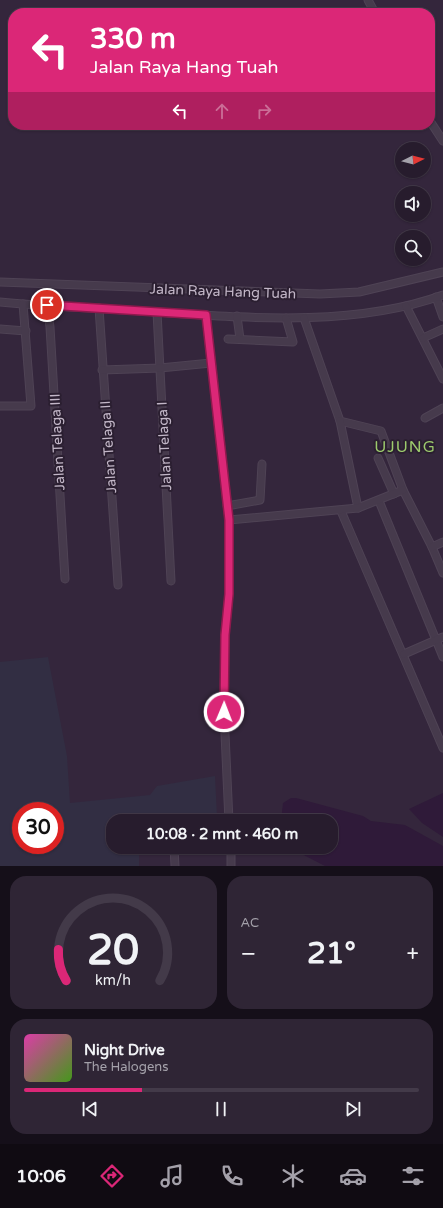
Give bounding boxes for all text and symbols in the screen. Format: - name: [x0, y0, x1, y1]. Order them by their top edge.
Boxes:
- text: 330 m: [90, 22, 176, 56]
- icon: left: [24, 24, 76, 76]
- text: Jalan Raya Hang Tuah: [90, 56, 279, 78]
- icon: left: [169, 100, 191, 122]
- icon: ahead: [211, 100, 233, 122]
- icon: right: [253, 100, 275, 122]
- north arrow: [395, 142, 431, 178]
- map controls: [395, 142, 431, 266]
- button: sound: [395, 186, 431, 222]
- button: search: [395, 230, 431, 266]
- street label: Jalan Raya Hang Tuah: [149, 280, 297, 303]
- pin: [30, 288, 64, 322]
- icon: arrive: [36, 294, 58, 316]
- street label: Jalan Telaga III: [46, 393, 69, 491]
- street label: Jalan Telaga II: [97, 400, 120, 494]
- street label: Jalan Telaga I: [154, 401, 175, 491]
- district label: UJUNG: [374, 437, 436, 457]
- position arrow: [203, 691, 245, 733]
- speed limit sign: 30: [12, 802, 64, 854]
- text: 10:08 · 2 mnt · 460 m: [146, 825, 298, 843]
- text: AC: [241, 915, 259, 931]
- text: 20: [87, 925, 139, 975]
- text: 21°: [307, 935, 356, 972]
- text: −: [241, 941, 256, 967]
- text: +: [407, 941, 419, 967]
- text: km/h: [95, 971, 131, 988]
- text: Night Drive: [84, 1041, 165, 1059]
- text: The Halogens: [84, 1059, 168, 1075]
- icon: previous: [79, 1098, 101, 1120]
- icon: pause: [210, 1098, 232, 1120]
- icon: next: [342, 1098, 364, 1120]
- icon: directions: [98, 1162, 126, 1190]
- icon: music: [158, 1162, 186, 1190]
- icon: phone: [218, 1162, 246, 1190]
- icon: climate: [279, 1162, 307, 1190]
- icon: car: [339, 1162, 367, 1190]
- icon: filters: [399, 1162, 427, 1190]
- text: 10:06: [16, 1165, 66, 1187]

